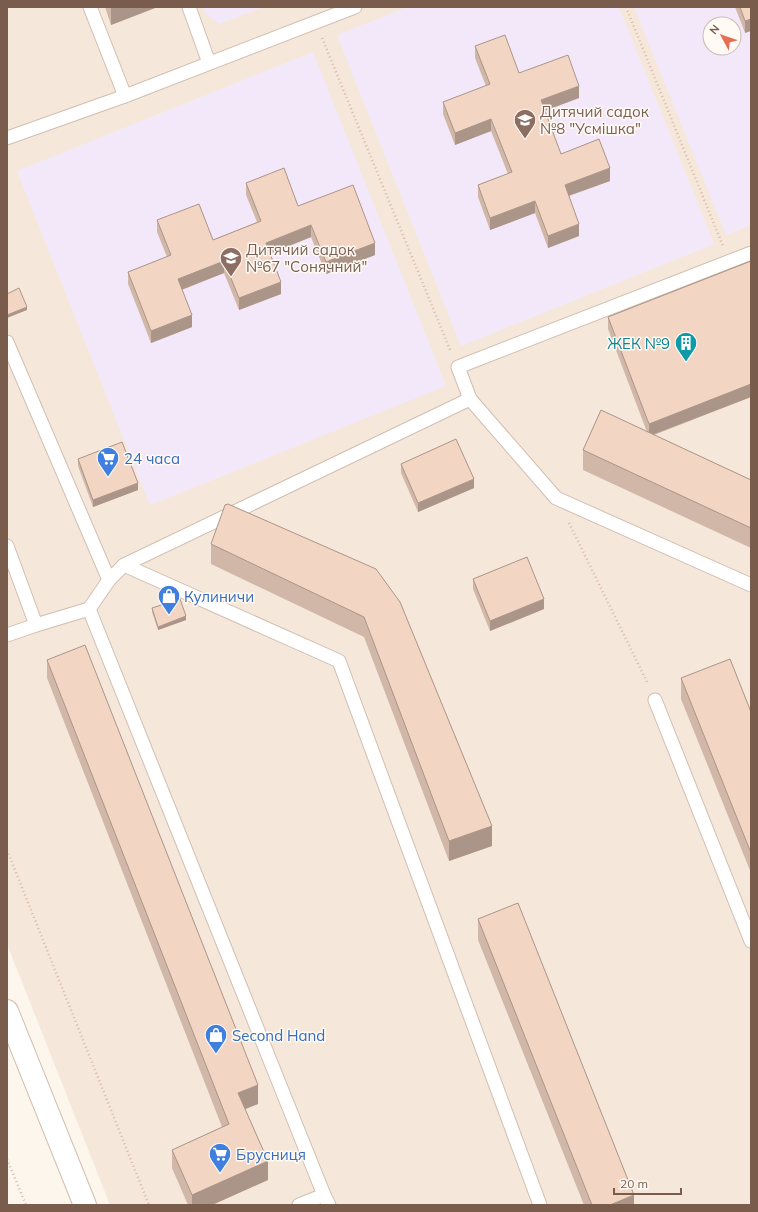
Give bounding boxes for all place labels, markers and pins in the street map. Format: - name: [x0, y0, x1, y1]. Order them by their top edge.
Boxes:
- place label: Дитячий садок №8 "Усмішка": [540, 102, 650, 138]
- school or university icon: Дитячий садок №8 "Усмішка": [512, 107, 538, 140]
- place label: Дитячий садок №67 "Сонячний": [246, 240, 367, 276]
- school or university icon: Дитячий садок №67 "Сонячний": [218, 245, 244, 278]
- building icon: ЖЕК №9: [673, 330, 699, 363]
- place label: ЖЕК №9: [607, 334, 670, 353]
- supermarket icon: 24 часа: [95, 445, 121, 478]
- place label: 24 часа: [124, 449, 180, 468]
- shop icon: Кулиничи: [156, 583, 182, 616]
- place label: Кулиничи: [184, 587, 254, 606]
- shop icon: Second Hand: [203, 1022, 229, 1055]
- place label: Second Hand: [232, 1026, 325, 1045]
- supermarket icon: Брусниця: [207, 1141, 233, 1174]
- place label: Брусниця: [236, 1145, 306, 1164]

